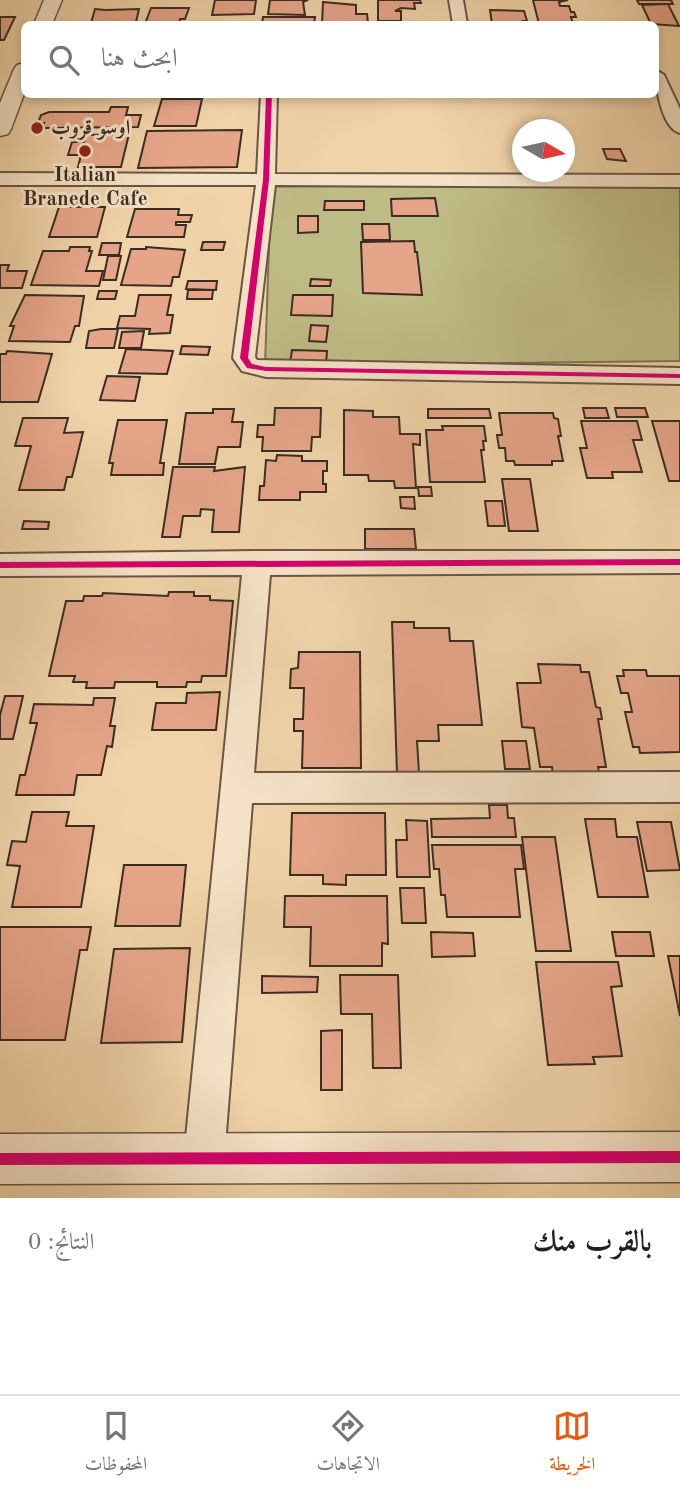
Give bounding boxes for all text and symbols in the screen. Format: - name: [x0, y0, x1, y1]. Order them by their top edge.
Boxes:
- search box: [21, 21, 659, 98]
- icon: search: [45, 41, 83, 79]
- text: ابحث هنا: [101, 46, 178, 72]
- place label: اوسو قروب: [51, 118, 130, 141]
- north arrow: [512, 119, 575, 182]
- marker: اوسو قروب: [29, 120, 45, 136]
- marker: Italian Branede Cafe: [77, 143, 93, 159]
- place label: Italian Branede Cafe: [22, 165, 148, 210]
- text: بالقرب منك: [533, 1228, 652, 1258]
- text: النتائج: 0: [28, 1231, 95, 1254]
- tab: المحفوظات: [85, 1407, 147, 1482]
- tab: الاتجاهات: [316, 1407, 380, 1482]
- tab: الخريطة: [549, 1407, 595, 1482]

